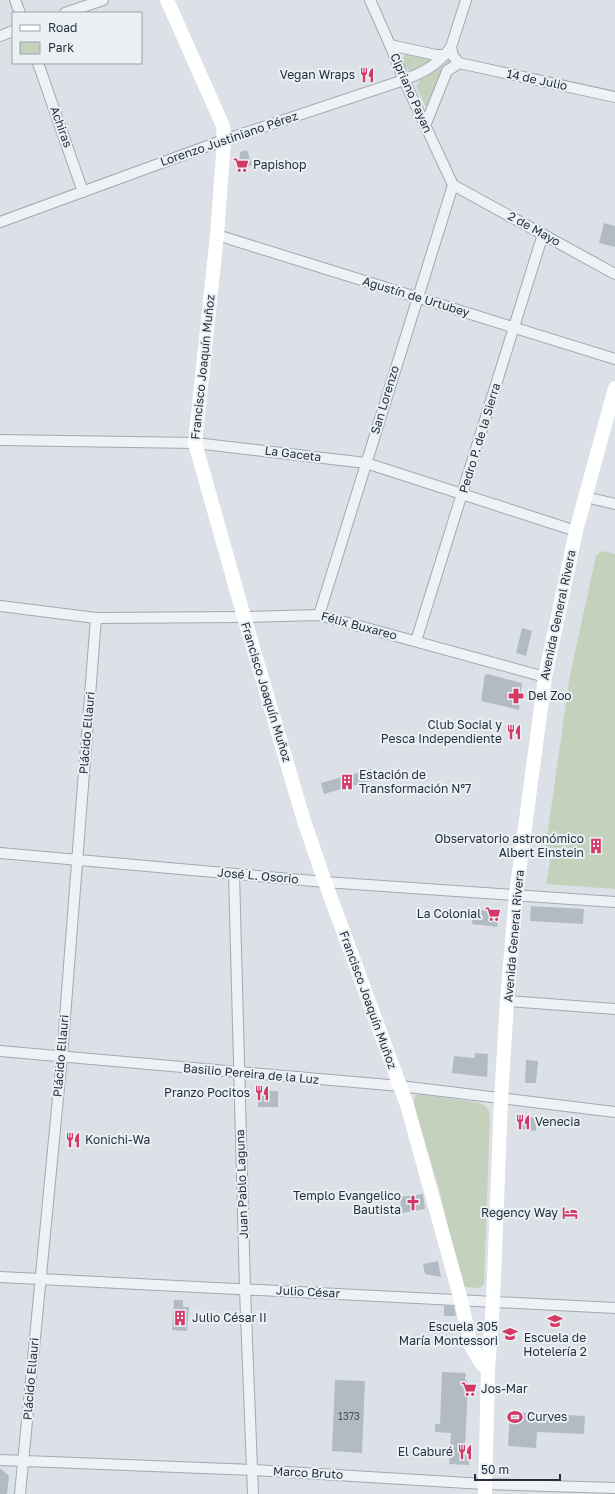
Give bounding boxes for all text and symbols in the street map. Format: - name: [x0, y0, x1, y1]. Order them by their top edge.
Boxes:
- legend: [12, 12, 142, 64]
- text: Road: [48, 20, 77, 35]
- text: Park: [48, 40, 74, 55]
- street label: Cipriano Payan: [387, 51, 436, 135]
- restaurant icon: Vegan Wraps: [358, 66, 376, 84]
- street label: 14 de Julio: [505, 66, 569, 93]
- place label: Vegan Wraps: [280, 67, 355, 82]
- street label: Achiras: [47, 104, 76, 149]
- street label: Lorenzo Justiniano Pérez: [158, 108, 300, 169]
- supermarket icon: Papishop: [232, 156, 250, 174]
- place label: Papishop: [253, 157, 306, 172]
- street label: 2 de Mayo: [505, 208, 563, 249]
- street label: Agustín de Urtubey: [361, 273, 472, 320]
- street label: Francisco Joaquín Muñoz: [187, 294, 218, 440]
- street label: San Lorenzo: [367, 364, 402, 436]
- street label: Pedro P. de la Sierra: [456, 381, 503, 495]
- street label: La Gaceta: [264, 443, 322, 464]
- street label: Avenida General Rivera: [536, 548, 579, 681]
- street label: Félix Buxareo: [320, 608, 399, 643]
- street label: Francisco Joaquín Muñoz: [238, 620, 295, 764]
- pharmacy icon: Del Zoo: [507, 687, 525, 705]
- place label: Del Zoo: [528, 688, 572, 703]
- street label: Plácido Ellauri: [75, 691, 98, 775]
- place label: Club Social y Pesca Independiente: [381, 717, 502, 746]
- restaurant icon: Club Social y Pesca Independiente: [505, 723, 523, 741]
- place label: Estación de Transformación Nº7: [359, 767, 471, 796]
- building icon: Estación de Transformación Nº7: [338, 773, 356, 791]
- place label: Observatorio astronómico Albert Einstein: [434, 831, 584, 860]
- building icon: Observatorio astronómico Albert Einstein: [587, 837, 605, 855]
- street label: José L. Osorio: [217, 864, 299, 887]
- street label: Avenida General Rivera: [500, 869, 527, 1003]
- supermarket icon: La Colonial: [484, 905, 502, 923]
- place label: La Colonial: [417, 906, 481, 921]
- street label: Francisco Joaquín Muñoz: [336, 929, 400, 1071]
- street label: Plácido Ellauri: [49, 1014, 72, 1098]
- street label: Basilio Pereira de la Luz: [182, 1060, 320, 1087]
- restaurant icon: Pranzo Pocitos: [253, 1084, 271, 1102]
- place label: Pranzo Pocitos: [164, 1085, 250, 1100]
- restaurant icon: Venecia: [514, 1113, 532, 1131]
- place label: Venecia: [535, 1114, 580, 1129]
- street label: Juan Pablo Laguna: [232, 1129, 251, 1239]
- restaurant icon: Konichi-Wa: [64, 1131, 82, 1149]
- place label: Konichi-Wa: [85, 1132, 150, 1147]
- place label: Templo Evangelico Bautista: [293, 1188, 401, 1217]
- church icon: Templo Evangelico Bautista: [404, 1194, 422, 1212]
- hotel icon: Regency Way: [561, 1204, 579, 1222]
- place label: Regency Way: [481, 1205, 558, 1220]
- street label: Julio César: [276, 1282, 341, 1301]
- building icon: Julio César II: [171, 1309, 189, 1327]
- place label: Julio César II: [192, 1310, 267, 1325]
- school or university icon: Escuela de Hotelería 2: [546, 1312, 564, 1330]
- place label: Escuela 305 María Montessori: [399, 1319, 498, 1348]
- school or university icon: Escuela 305 María Montessori: [501, 1325, 519, 1343]
- place label: Escuela de Hotelería 2: [523, 1330, 587, 1359]
- street label: Plácido Ellauri: [19, 1337, 42, 1421]
- supermarket icon: Jos-Mar: [460, 1380, 478, 1398]
- place label: Jos-Mar: [481, 1381, 528, 1396]
- sports icon: Curves: [506, 1408, 524, 1426]
- place label: Curves: [527, 1409, 567, 1424]
- house number: 1373: [338, 1410, 360, 1422]
- restaurant icon: El Caburé: [456, 1443, 474, 1461]
- place label: El Caburé: [398, 1444, 453, 1459]
- scale bar: [475, 1456, 560, 1482]
- text: 50 m: [481, 1462, 509, 1477]
- street label: Marco Bruto: [272, 1463, 344, 1482]

